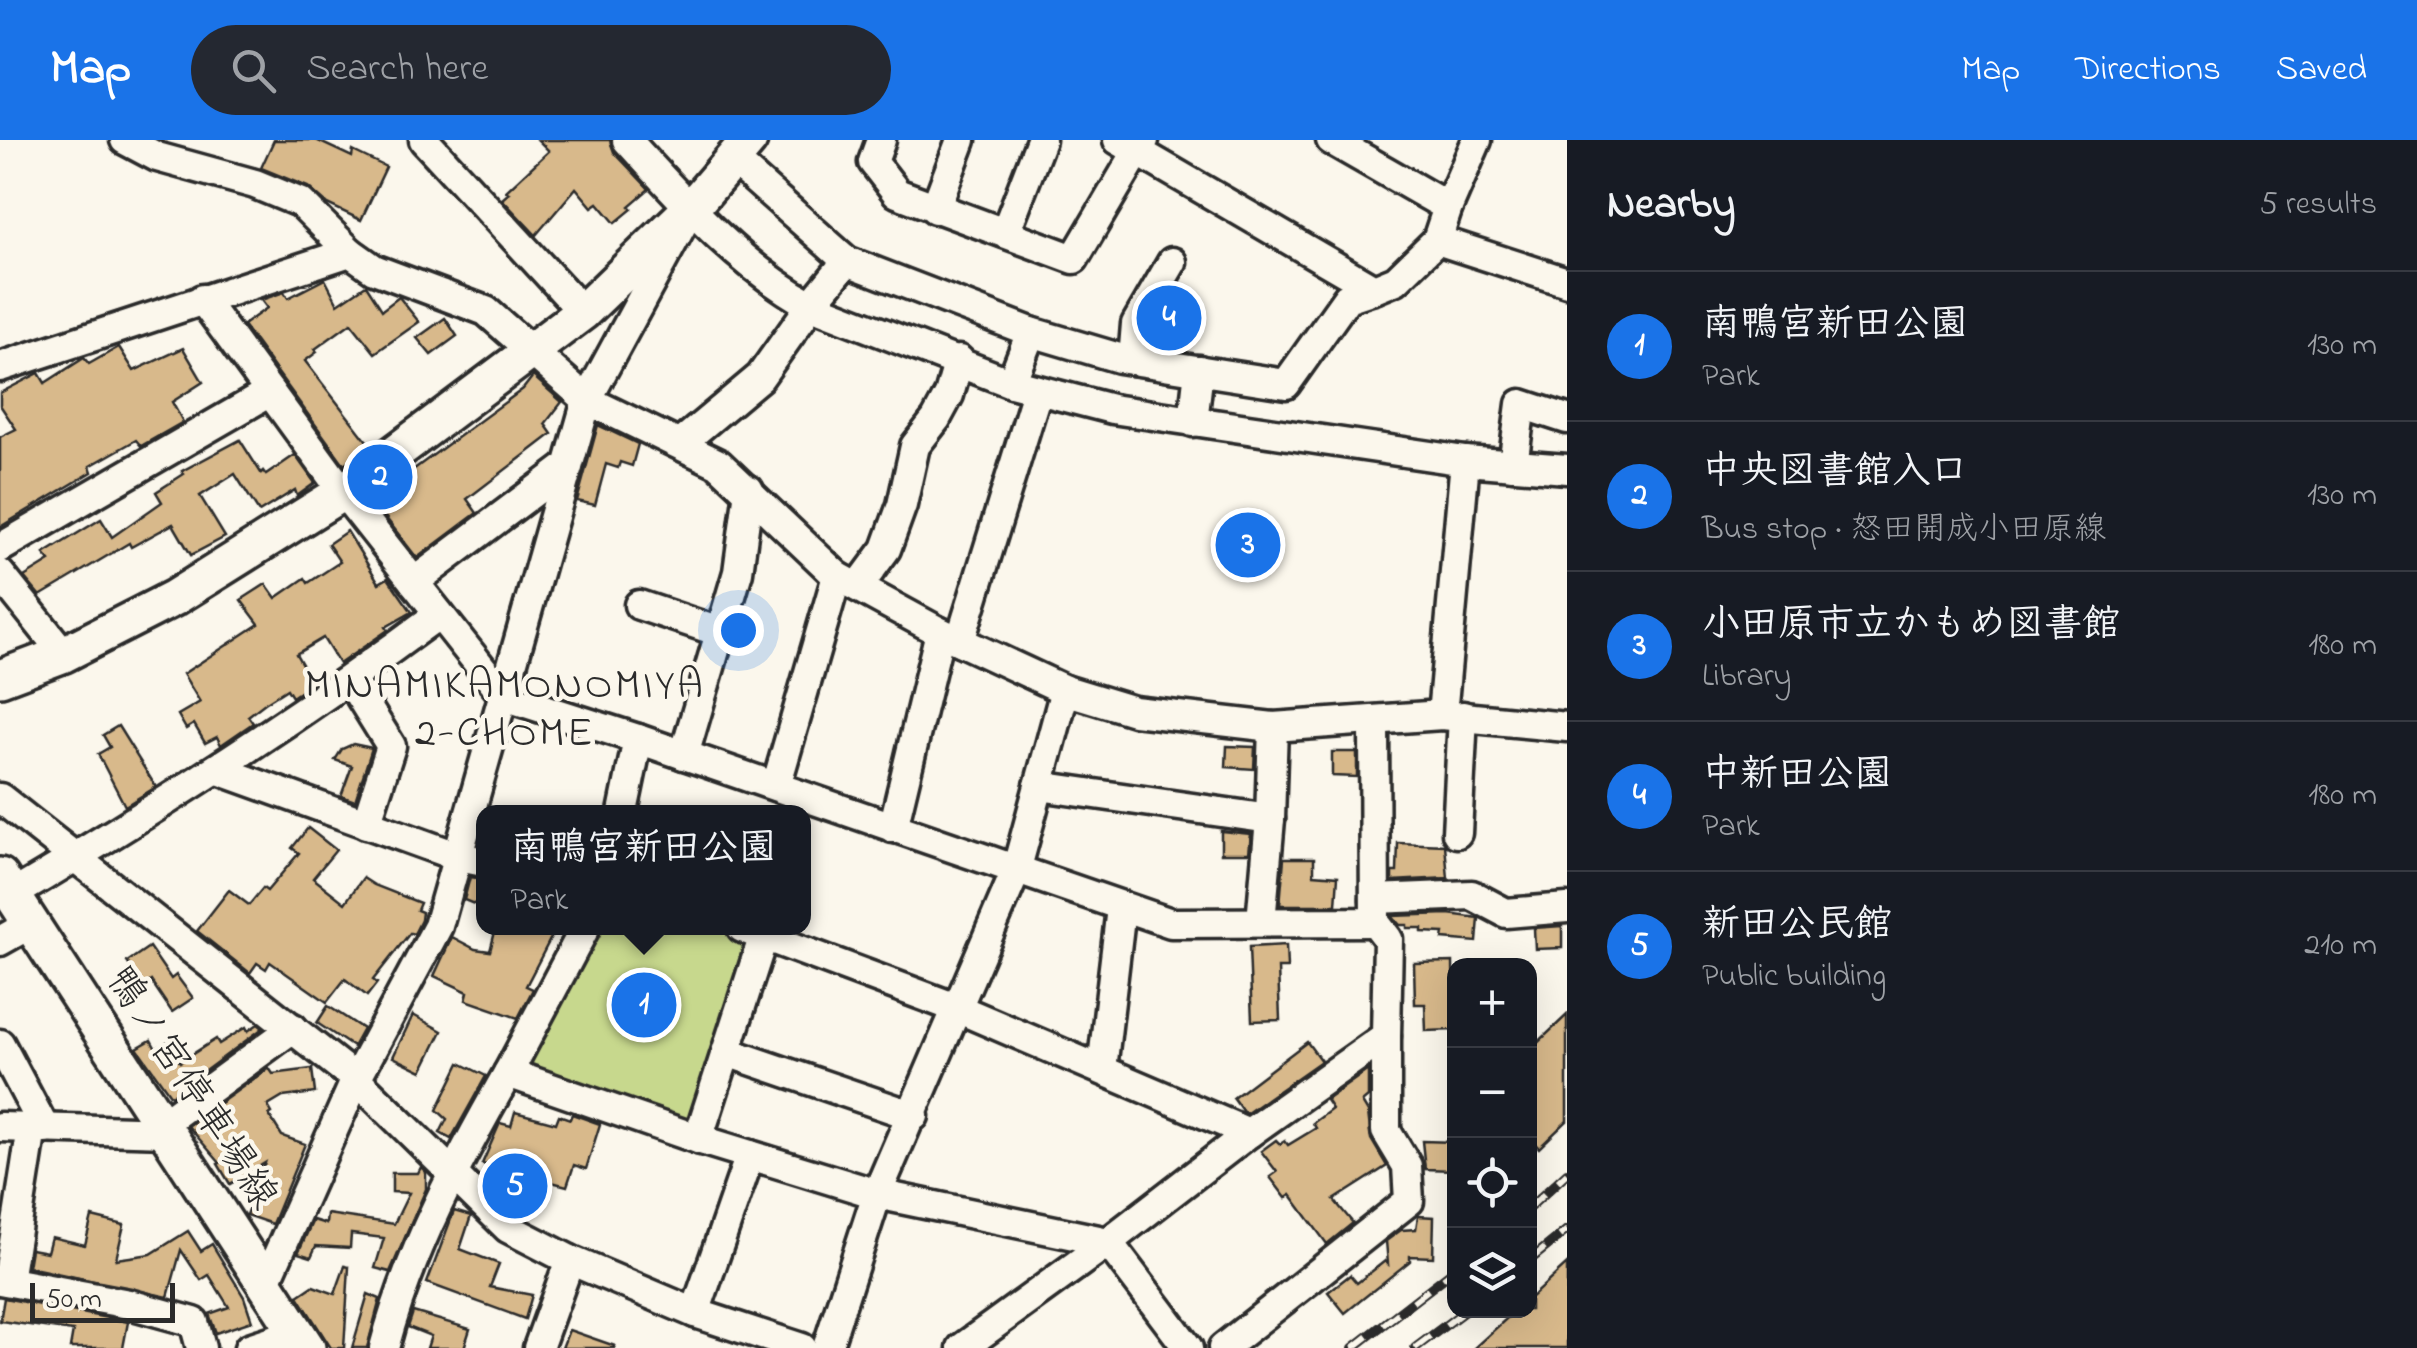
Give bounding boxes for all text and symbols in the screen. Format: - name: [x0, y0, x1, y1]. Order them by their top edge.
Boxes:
- search box: [191, 25, 891, 115]
- text: Map: [50, 35, 131, 105]
- text: Search here: [306, 42, 488, 98]
- icon: search: [226, 43, 281, 98]
- text: Map: [1961, 45, 2020, 96]
- text: Directions: [2075, 45, 2221, 96]
- text: Saved: [2276, 45, 2367, 96]
- text: Nearby: [1607, 175, 1735, 236]
- text: 5 results: [2260, 182, 2377, 229]
- pin: 4: [1136, 280, 1202, 356]
- text: 南鴨宮新田公園: [1702, 298, 1968, 354]
- text: 1: [1634, 323, 1645, 370]
- text: 130 m: [2307, 323, 2377, 370]
- text: Park: [1702, 354, 1760, 401]
- pin: 2: [348, 440, 412, 514]
- text: 中央図書館入口: [1702, 445, 1968, 501]
- text: 2: [1632, 473, 1647, 520]
- text: 130 m: [2307, 473, 2377, 520]
- text: Bus stop · 怒田開成小田原線: [1702, 507, 2106, 554]
- pin: 3: [1216, 508, 1280, 582]
- text: 小田原市立かもめ図書館: [1702, 598, 2120, 654]
- your location: [713, 605, 764, 656]
- text: 3: [1633, 623, 1646, 670]
- text: 180 m: [2308, 623, 2377, 670]
- text: Library: [1702, 654, 1791, 701]
- district label: MINAMIKAMONOMIYA 2-CHOME: [305, 656, 705, 765]
- text: 中新田公園: [1702, 748, 1892, 804]
- text: 4: [1633, 773, 1646, 820]
- text: 180 m: [2308, 773, 2377, 820]
- text: Park: [1702, 804, 1760, 851]
- popup: [476, 805, 811, 935]
- text: 南鴨宮新田公園: [510, 822, 777, 878]
- text: Park: [510, 878, 568, 925]
- text: 新田公民館: [1702, 898, 1892, 954]
- text: 5: [1630, 923, 1649, 970]
- text: 210 m: [2304, 923, 2377, 970]
- text: Public building: [1702, 954, 1886, 1001]
- street label: 鴨ノ宮停車場線: [89, 956, 291, 1222]
- map controls: [1447, 958, 1537, 1318]
- button: +: [1447, 958, 1537, 1048]
- pin: 1: [612, 968, 676, 1042]
- button: −: [1447, 1048, 1537, 1138]
- button: locate: [1447, 1138, 1537, 1228]
- pin: 5: [482, 1148, 548, 1224]
- button: layers: [1447, 1228, 1537, 1318]
- scale bar: [30, 1278, 175, 1322]
- text: 50 m: [45, 1280, 102, 1321]

